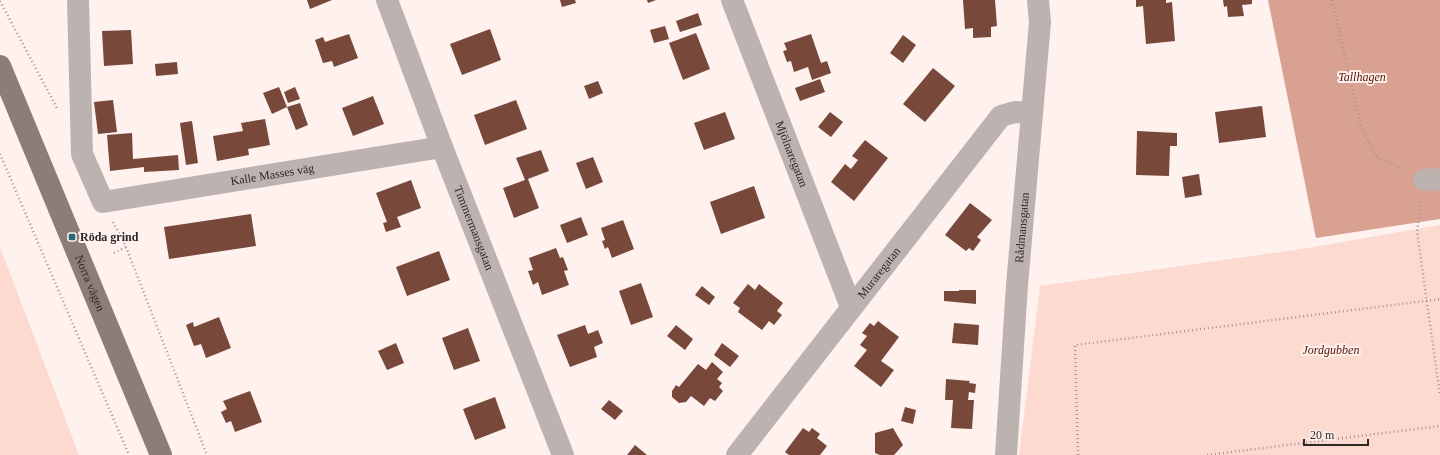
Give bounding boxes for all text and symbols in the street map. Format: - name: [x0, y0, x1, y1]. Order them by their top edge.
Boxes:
- park label: Tallhagen: [1338, 70, 1386, 84]
- street label: Mjölnaregatan: [772, 119, 811, 189]
- street label: Kalle Masses väg: [229, 161, 315, 188]
- street label: Timmermansgatan: [451, 184, 497, 272]
- street label: Rådmansgatan: [1012, 192, 1032, 263]
- place label: Röda grind: [80, 230, 139, 244]
- marker: Röda grind: [67, 232, 77, 242]
- street label: Muraregatan: [855, 244, 903, 301]
- street label: Norra vägen: [72, 253, 108, 313]
- park label: Jordgubben: [1303, 343, 1359, 357]
- scale bar: [1304, 421, 1368, 447]
- text: 20 m: [1310, 428, 1335, 442]

